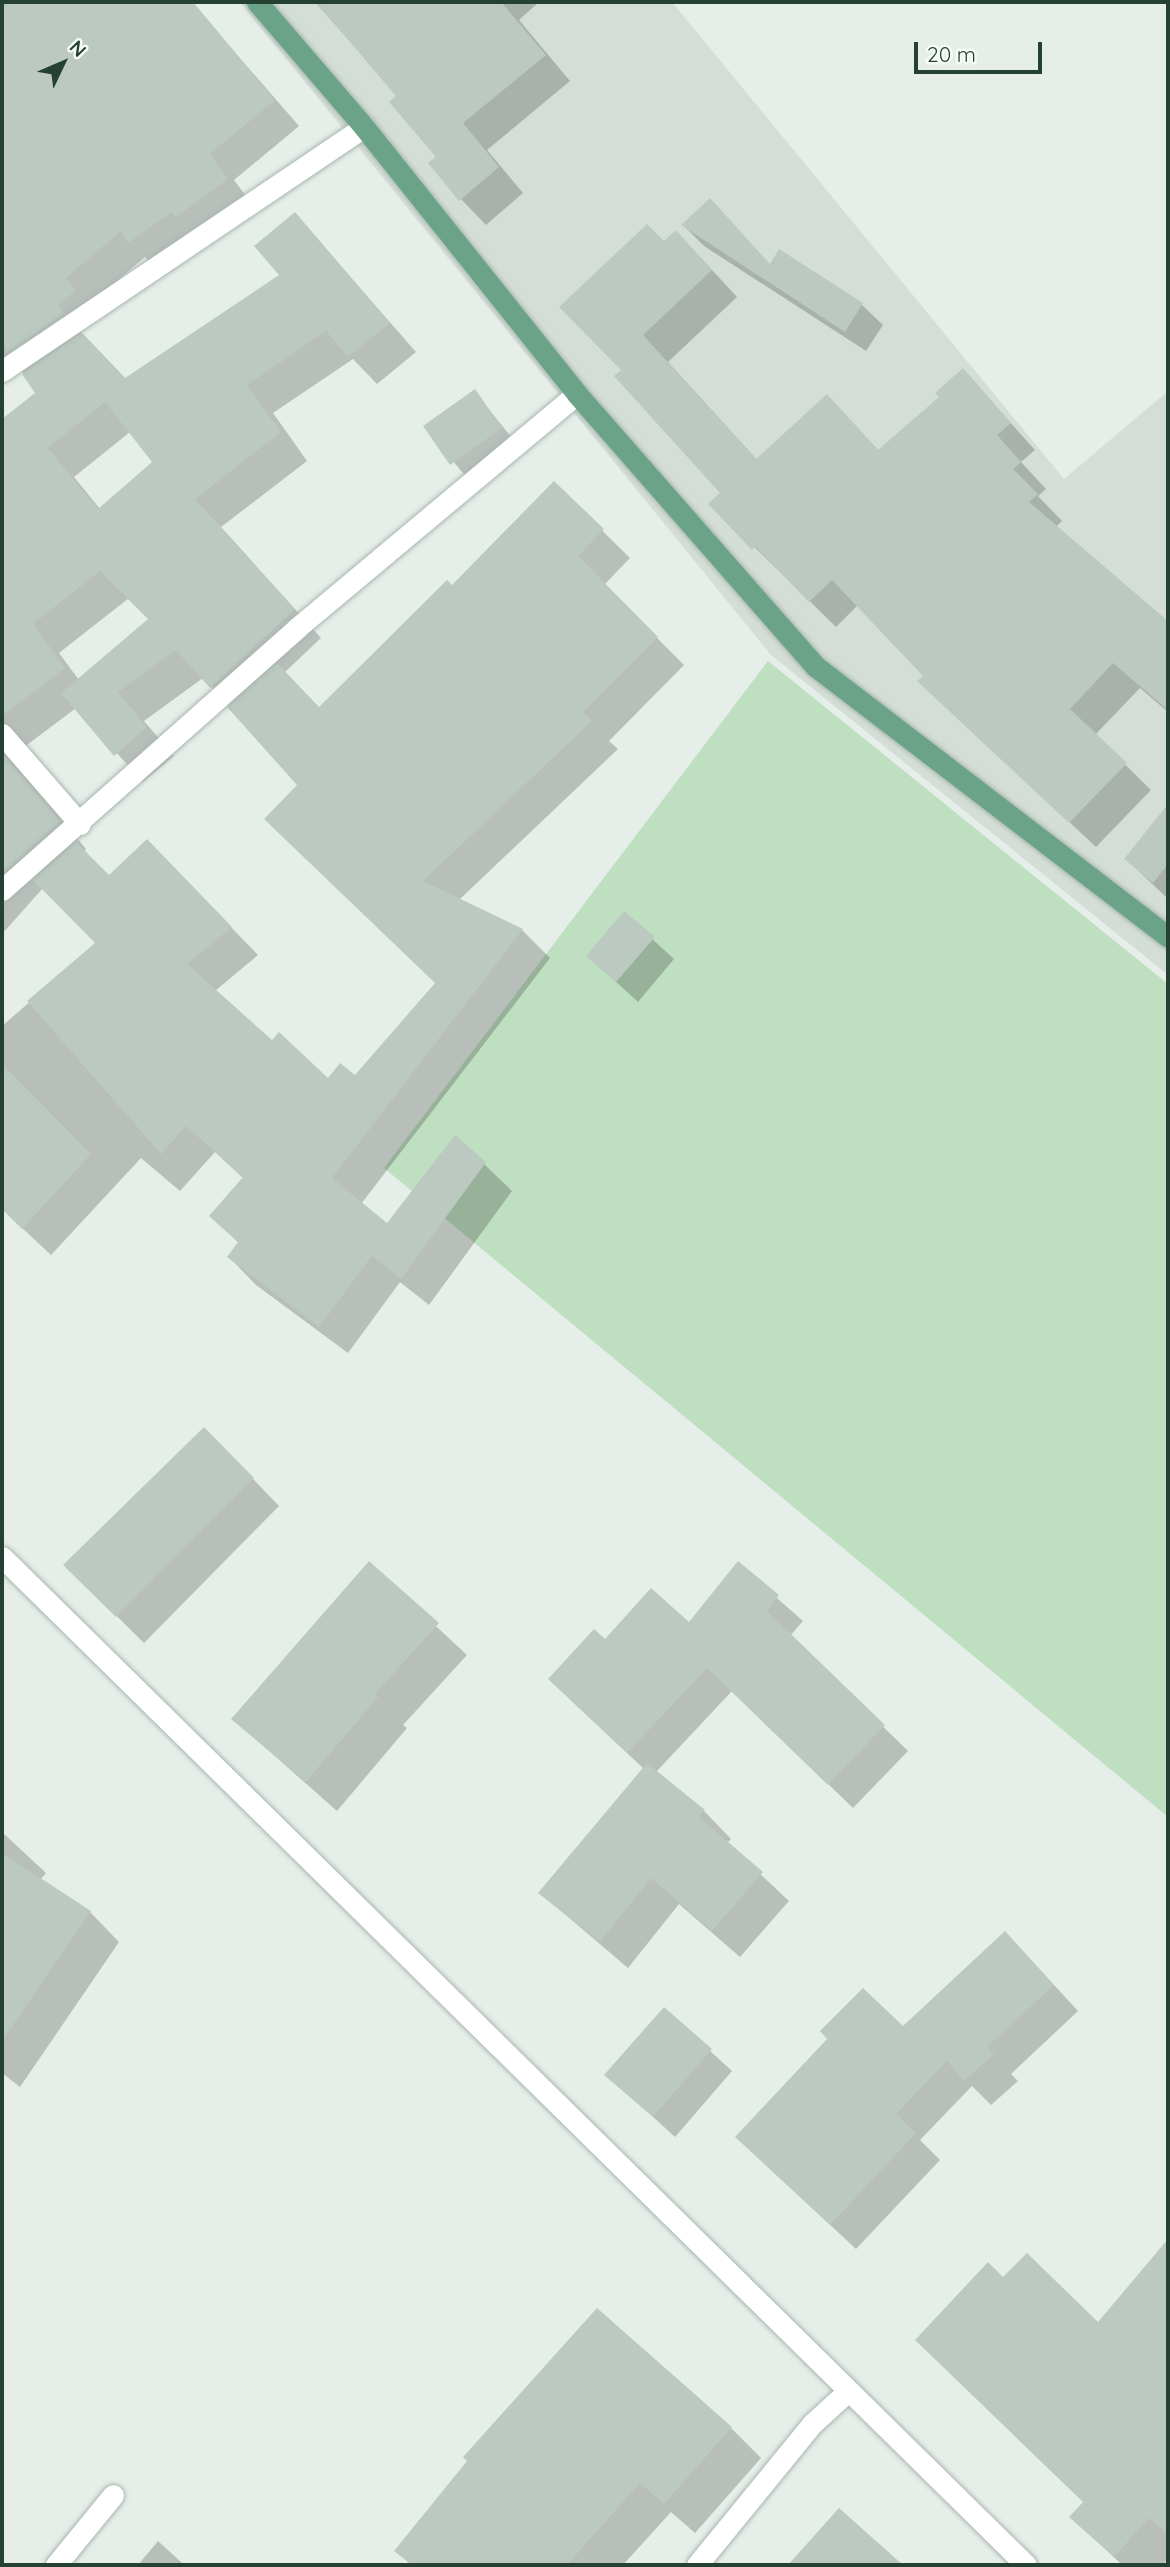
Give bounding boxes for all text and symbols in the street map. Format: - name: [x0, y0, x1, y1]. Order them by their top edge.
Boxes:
- north arrow: [28, 28, 98, 98]
- scale bar: [918, 28, 1046, 72]
- text: N: [65, 35, 92, 62]
- text: 20 m: [927, 41, 976, 67]

